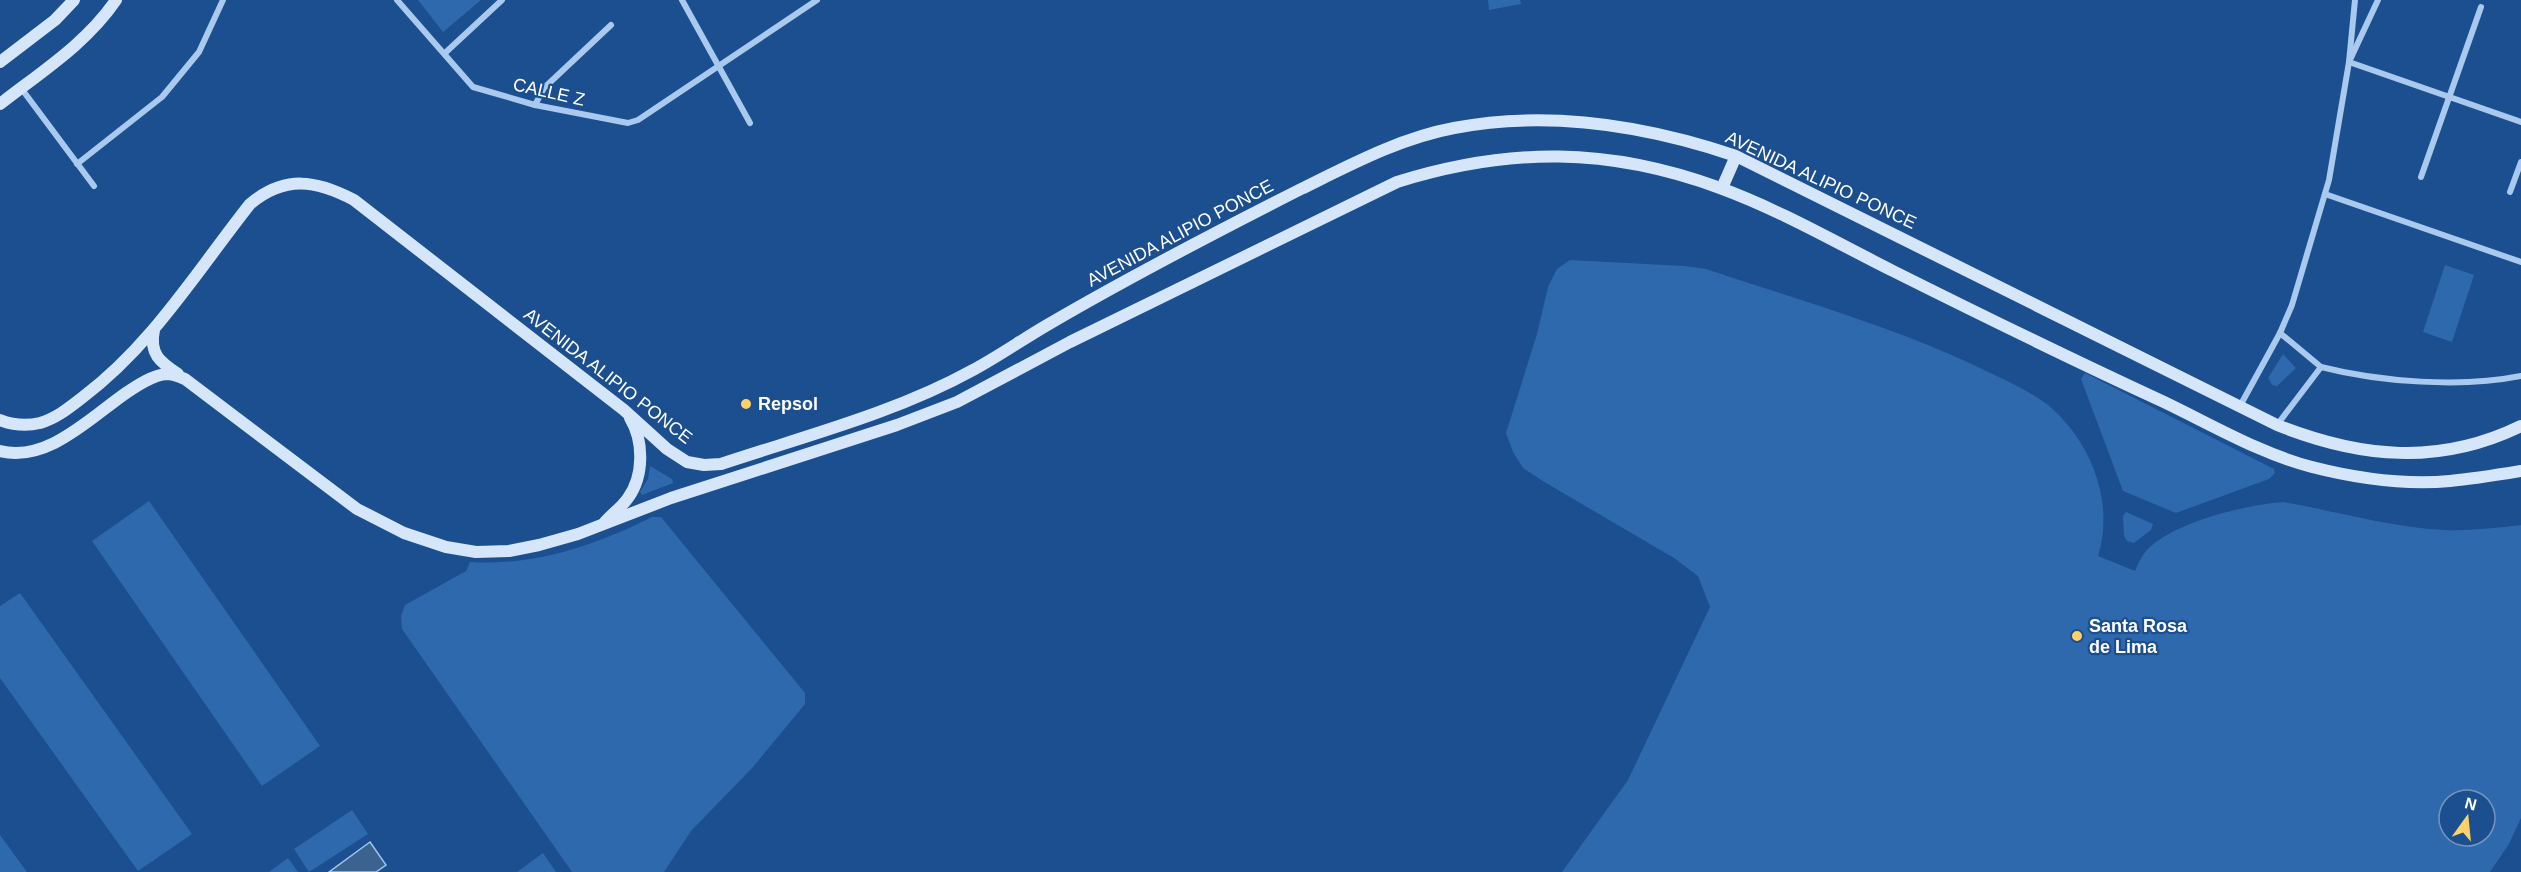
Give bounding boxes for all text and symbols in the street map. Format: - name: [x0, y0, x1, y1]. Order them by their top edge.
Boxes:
- street label: CALLE Z: [511, 74, 587, 110]
- street label: AVENIDA ALIPIO PONCE: [1723, 127, 1919, 233]
- street label: AVENIDA ALIPIO PONCE: [1084, 175, 1276, 291]
- street label: AVENIDA ALIPIO PONCE: [520, 304, 696, 448]
- place label: Repsol: [758, 394, 818, 414]
- marker: Repsol: [739, 397, 753, 411]
- place label: Santa Rosa de Lima: [2089, 616, 2188, 657]
- marker: Santa Rosa de Lima: [2070, 629, 2084, 643]
- north arrow: [2437, 788, 2497, 848]
- text: N: [2463, 794, 2479, 814]

